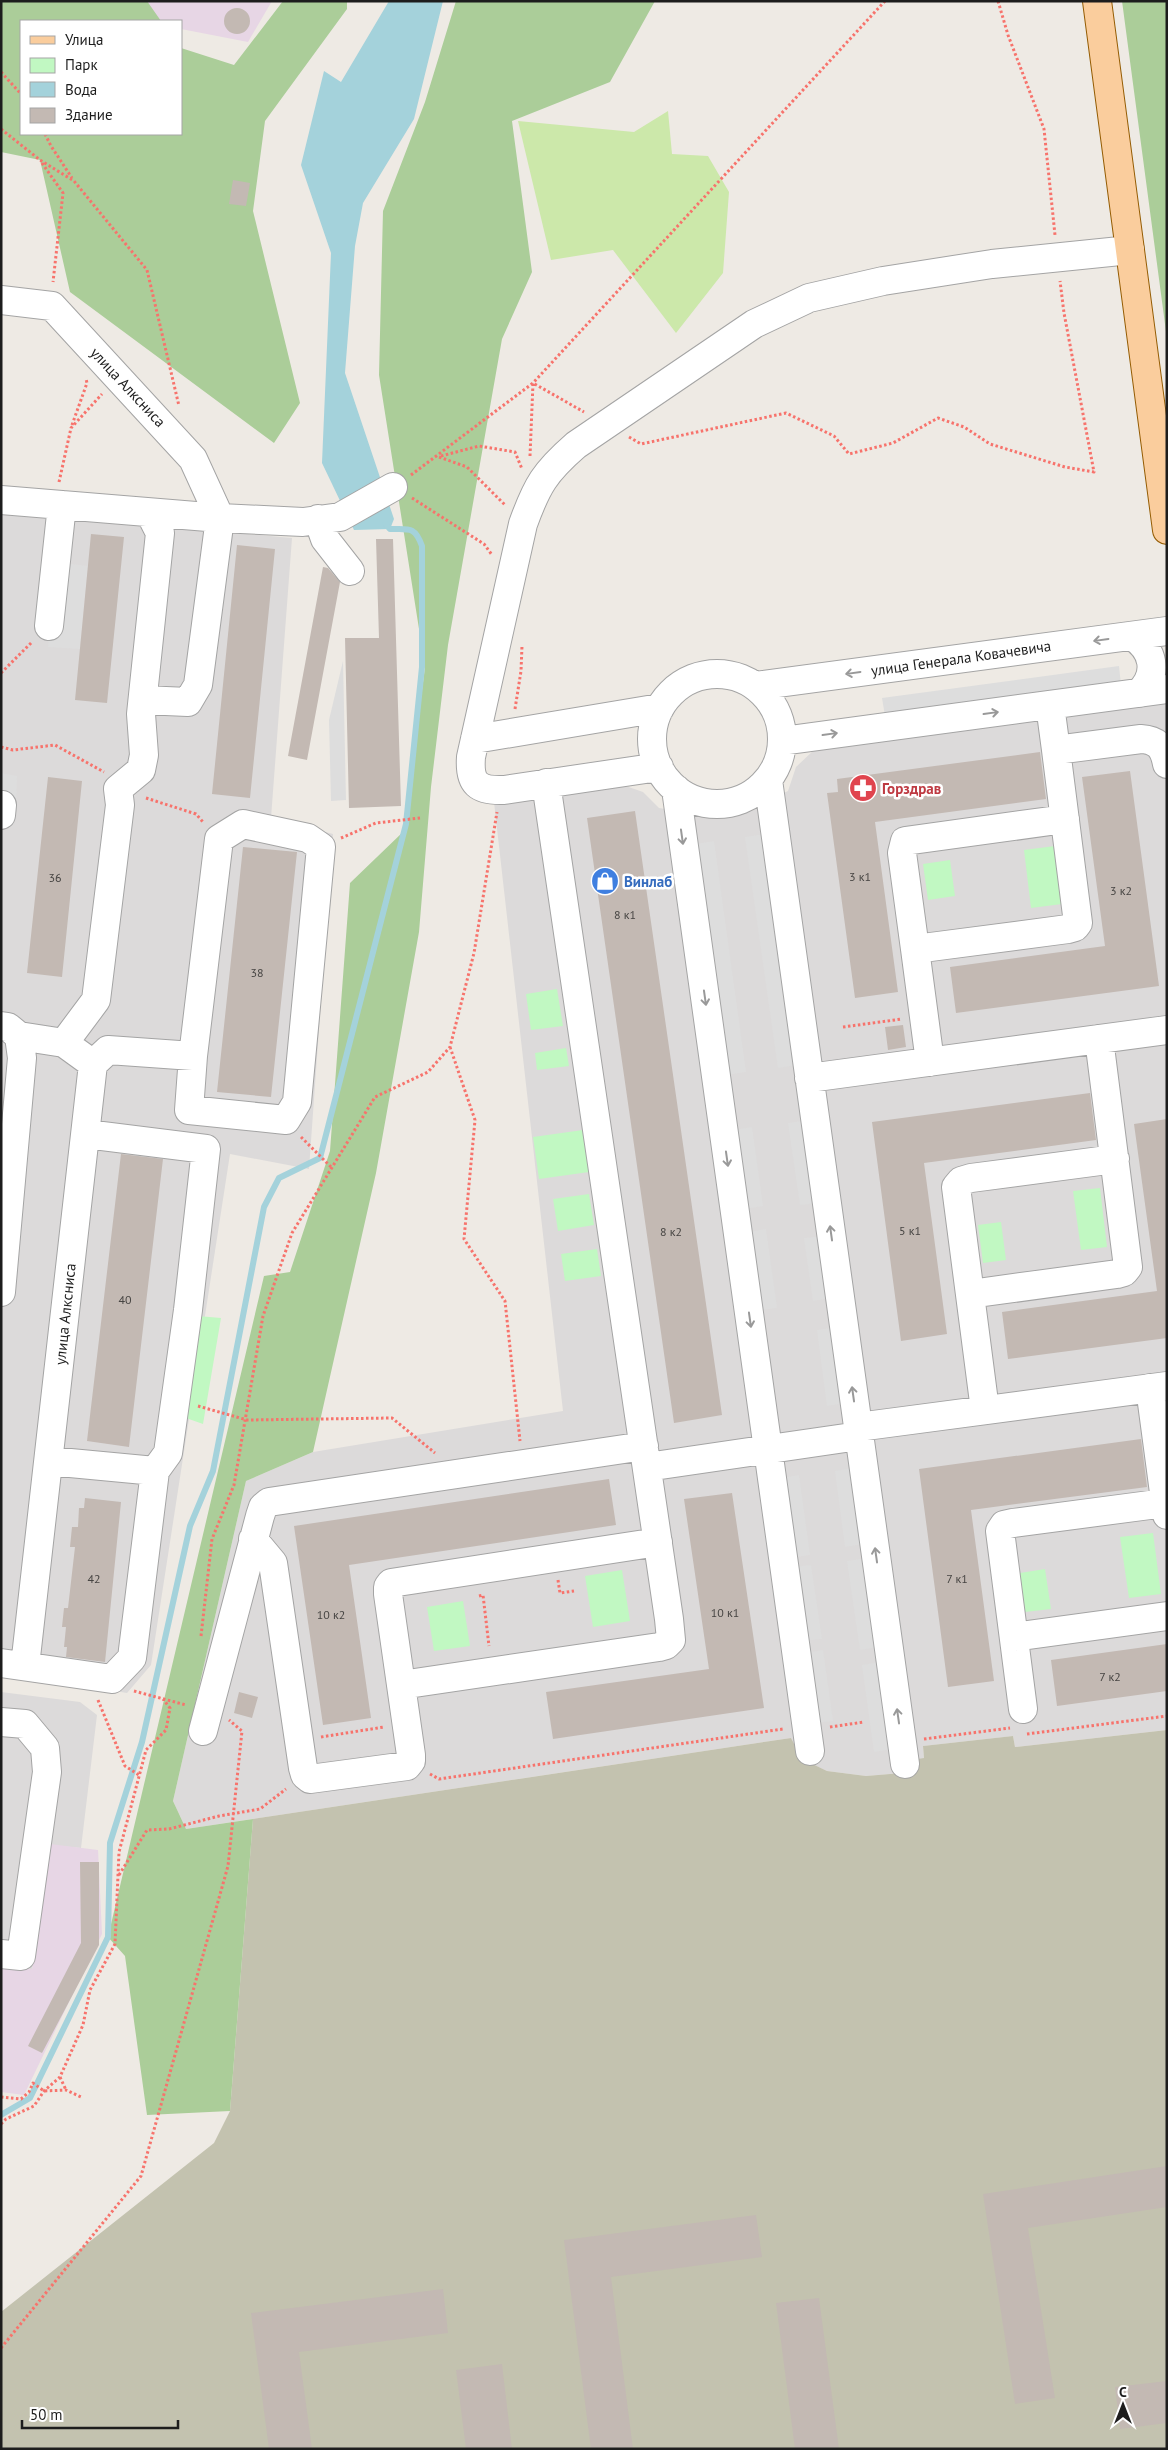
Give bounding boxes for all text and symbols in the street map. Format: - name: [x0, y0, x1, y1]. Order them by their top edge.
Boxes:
- legend: [20, 20, 182, 135]
- text: Улица: [65, 30, 103, 49]
- text: Парк: [65, 55, 98, 74]
- text: Вода: [65, 80, 97, 99]
- text: Здание: [65, 105, 113, 124]
- street label: улица Алксниса: [86, 343, 170, 431]
- one-way arrow: [1093, 635, 1109, 645]
- street label: улица Генерала Ковачевича: [870, 636, 1052, 680]
- one-way arrow: [846, 668, 862, 678]
- one-way arrow: [983, 707, 999, 717]
- one-way arrow: [822, 729, 838, 739]
- pharmacy icon: Горздрав: [848, 773, 878, 803]
- place label: Горздрав: [882, 779, 942, 798]
- one-way arrow: [678, 829, 688, 845]
- shop icon: Винлаб: [590, 866, 620, 896]
- house number: 3 к1: [849, 869, 871, 884]
- house number: 36: [48, 870, 62, 885]
- place label: Винлаб: [624, 872, 672, 891]
- house number: 3 к2: [1110, 883, 1132, 898]
- house number: 8 к1: [614, 907, 636, 922]
- house number: 38: [250, 965, 264, 980]
- one-way arrow: [700, 990, 710, 1006]
- one-way arrow: [722, 1151, 732, 1167]
- house number: 5 к1: [899, 1223, 921, 1238]
- house number: 8 к2: [660, 1224, 682, 1239]
- one-way arrow: [826, 1226, 836, 1242]
- street label: улица Алксниса: [50, 1262, 80, 1366]
- house number: 40: [118, 1292, 132, 1307]
- one-way arrow: [745, 1312, 755, 1328]
- one-way arrow: [848, 1387, 858, 1403]
- one-way arrow: [871, 1548, 881, 1564]
- house number: 42: [87, 1571, 101, 1586]
- house number: 7 к1: [946, 1571, 968, 1586]
- house number: 10 к1: [711, 1605, 739, 1620]
- house number: 10 к2: [317, 1607, 345, 1622]
- house number: 7 к2: [1099, 1669, 1121, 1684]
- one-way arrow: [893, 1709, 903, 1725]
- north arrow: [1098, 2380, 1148, 2430]
- text: С: [1119, 2383, 1127, 2401]
- scale bar: [22, 2398, 179, 2430]
- text: 50 m: [30, 2405, 63, 2424]

